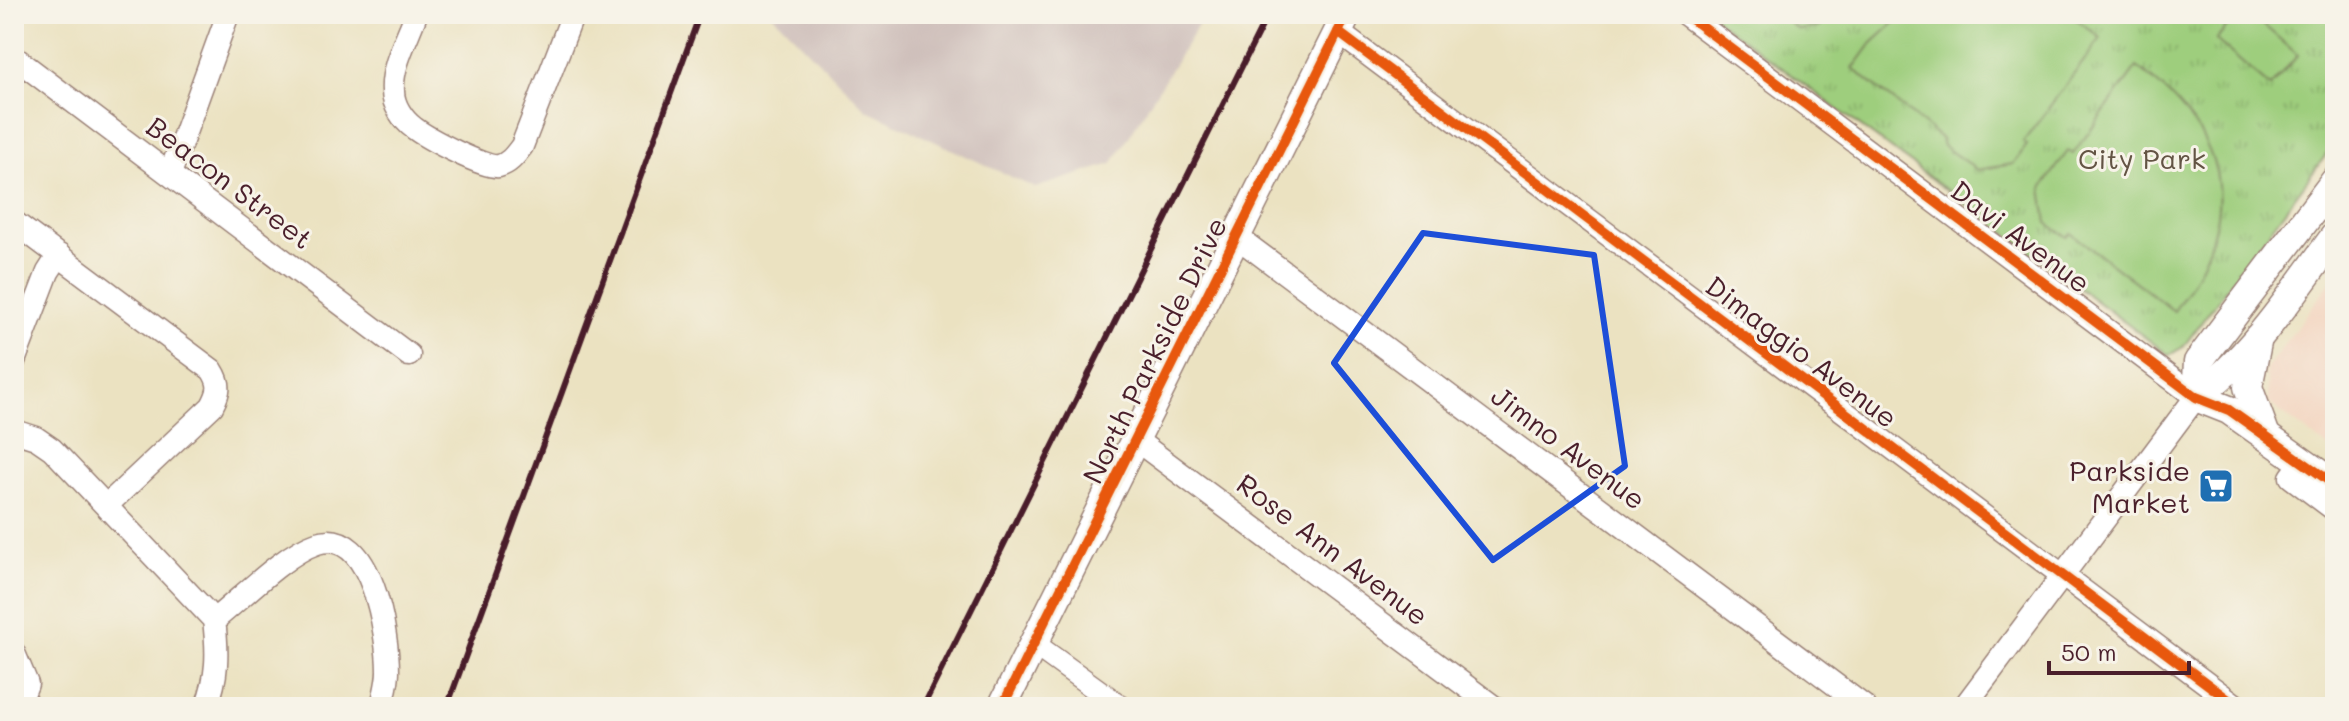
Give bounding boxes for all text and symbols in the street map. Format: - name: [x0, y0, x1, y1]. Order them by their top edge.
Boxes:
- street label: Beacon Street: [140, 108, 320, 256]
- park label: City Park: [2078, 140, 2206, 176]
- street label: Davi Avenue: [1944, 172, 2098, 300]
- street label: North Parkside Drive: [1074, 211, 1234, 489]
- street label: Dimaggio Avenue: [1699, 267, 1905, 435]
- street label: Jimno Avenue: [1485, 377, 1653, 517]
- place label: Parkside Market: [2069, 452, 2190, 520]
- street label: Rose Ann Avenue: [1230, 465, 1436, 633]
- supermarket icon: Parkside Market: [2197, 467, 2235, 505]
- scale bar: [2049, 625, 2189, 675]
- text: 50 m: [2061, 636, 2117, 667]

